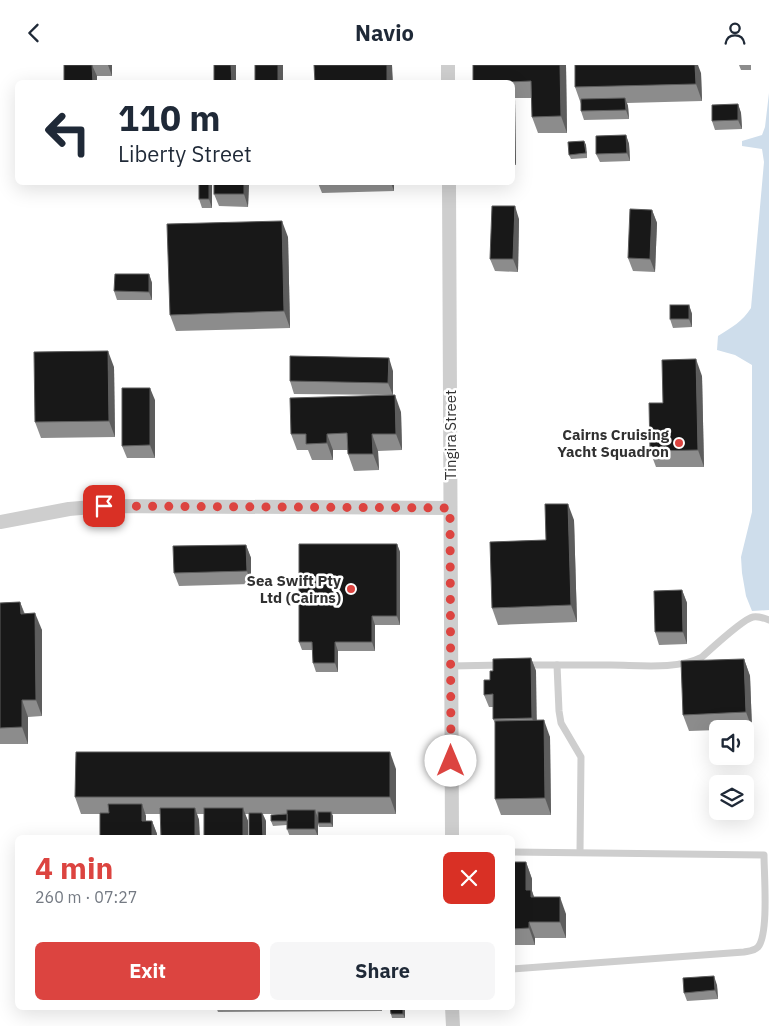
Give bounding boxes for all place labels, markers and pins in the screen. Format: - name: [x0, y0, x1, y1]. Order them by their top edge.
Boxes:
- place label: Cairns Cruising Yacht Squadron: [557, 425, 670, 461]
- marker: Cairns Cruising Yacht Squadron: [673, 437, 685, 449]
- pin: [83, 485, 125, 527]
- place label: Sea Swift Pty Ltd (Cairns): [247, 571, 341, 607]
- marker: Sea Swift Pty Ltd (Cairns): [345, 583, 357, 595]

